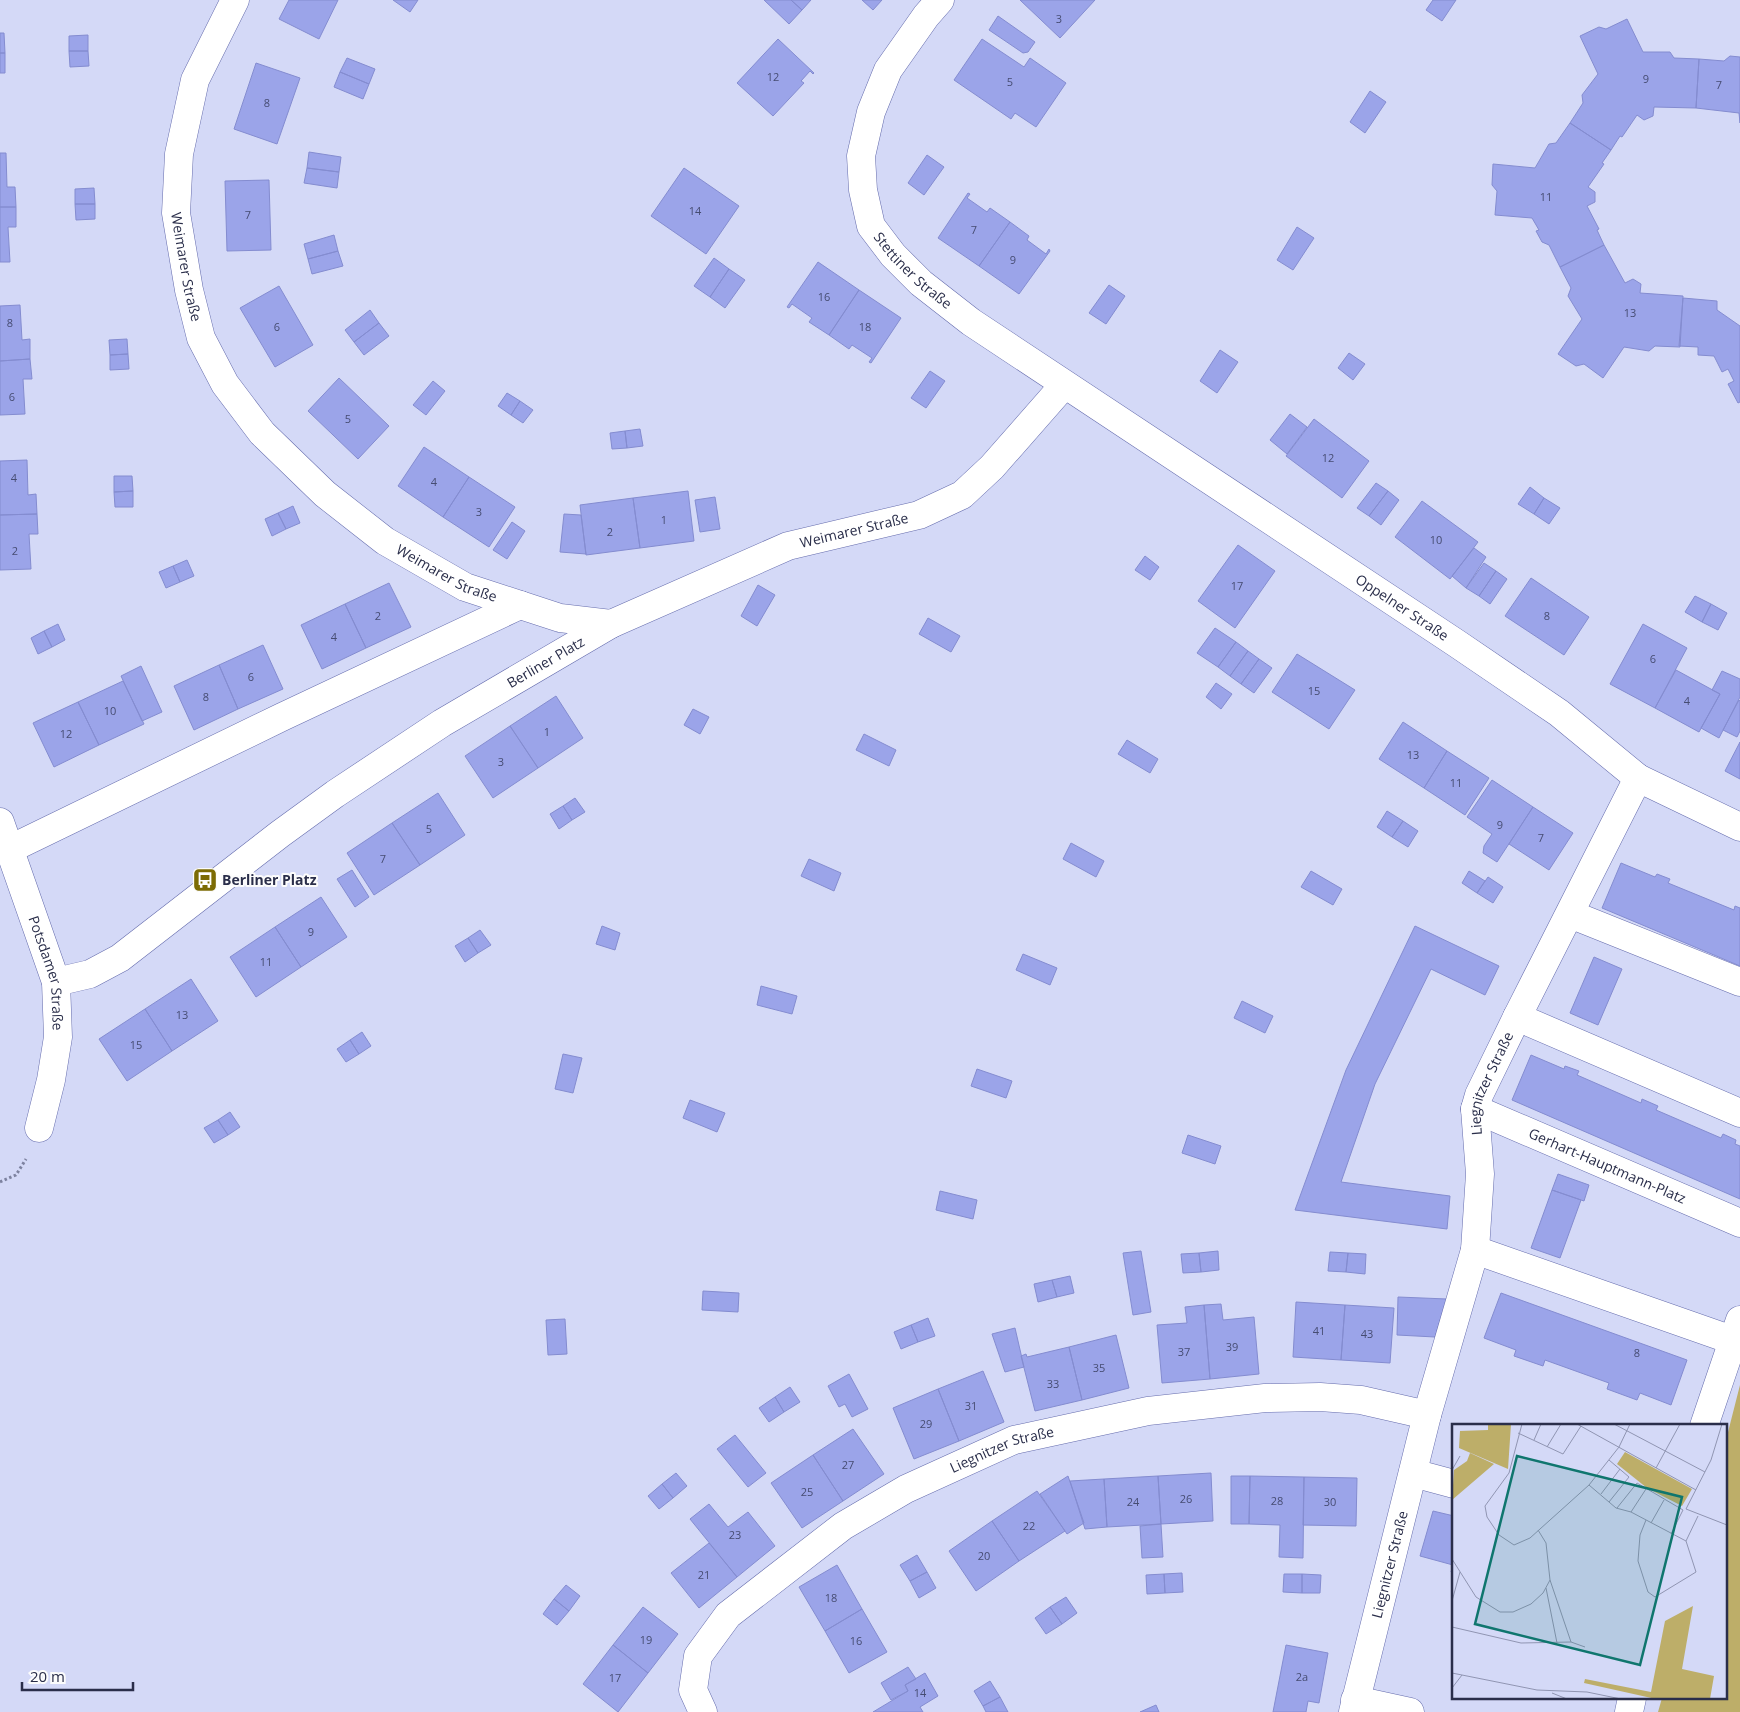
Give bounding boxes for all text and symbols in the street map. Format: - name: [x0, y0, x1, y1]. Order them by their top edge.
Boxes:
- house number: 3: [1056, 11, 1062, 26]
- house number: 12: [767, 69, 779, 84]
- house number: 9: [1643, 71, 1649, 86]
- house number: 5: [1007, 74, 1013, 89]
- house number: 7: [1716, 77, 1722, 92]
- house number: 8: [264, 95, 270, 110]
- house number: 11: [1540, 189, 1552, 204]
- house number: 14: [689, 203, 702, 218]
- house number: 7: [245, 207, 251, 222]
- street label: Weimarer Straße: [167, 211, 207, 323]
- house number: 7: [971, 222, 977, 237]
- street label: Stettiner Straße: [870, 228, 956, 313]
- house number: 9: [1010, 252, 1016, 267]
- house number: 16: [818, 289, 830, 304]
- house number: 13: [1624, 305, 1636, 320]
- house number: 8: [7, 315, 13, 330]
- house number: 6: [274, 319, 280, 334]
- house number: 18: [859, 319, 871, 334]
- house number: 6: [9, 389, 15, 404]
- house number: 5: [345, 411, 351, 426]
- house number: 12: [1322, 450, 1334, 465]
- house number: 4: [11, 470, 18, 485]
- house number: 4: [431, 474, 438, 489]
- house number: 3: [476, 504, 482, 519]
- street label: Weimarer Straße: [798, 508, 910, 552]
- house number: 1: [661, 512, 667, 527]
- house number: 2: [607, 524, 613, 539]
- house number: 10: [1430, 532, 1442, 547]
- street label: Weimarer Straße: [393, 540, 500, 606]
- house number: 2: [12, 543, 18, 558]
- street label: Oppelner Straße: [1352, 569, 1453, 645]
- house number: 17: [1231, 578, 1243, 593]
- house number: 2: [375, 608, 381, 623]
- house number: 8: [1544, 608, 1550, 623]
- house number: 4: [331, 629, 338, 644]
- street label: Berliner Platz: [503, 631, 588, 692]
- house number: 6: [1650, 651, 1656, 666]
- house number: 6: [248, 669, 254, 684]
- house number: 15: [1308, 683, 1320, 698]
- house number: 8: [203, 689, 209, 704]
- house number: 4: [1684, 693, 1691, 708]
- house number: 10: [104, 703, 116, 718]
- house number: 1: [544, 724, 550, 739]
- house number: 12: [60, 726, 72, 741]
- house number: 13: [1407, 747, 1419, 762]
- house number: 3: [498, 754, 504, 769]
- house number: 11: [1450, 775, 1462, 790]
- house number: 9: [1497, 817, 1503, 832]
- house number: 5: [426, 821, 432, 836]
- house number: 7: [1538, 830, 1544, 845]
- house number: 7: [380, 851, 386, 866]
- bus stop icon: Berliner Platz: [192, 867, 218, 893]
- place label: Berliner Platz: [222, 870, 317, 889]
- street label: Potsdamer Straße: [25, 913, 68, 1031]
- house number: 9: [308, 924, 314, 939]
- house number: 11: [260, 954, 272, 969]
- house number: 13: [176, 1007, 188, 1022]
- street label: Liegnitzer Straße: [1465, 1028, 1517, 1136]
- house number: 15: [130, 1037, 142, 1052]
- street label: Gerhart-Hauptmann-Platz: [1526, 1123, 1689, 1208]
- house number: 41: [1313, 1323, 1325, 1338]
- house number: 43: [1361, 1326, 1373, 1341]
- house number: 39: [1226, 1339, 1238, 1354]
- house number: 37: [1178, 1344, 1190, 1359]
- house number: 8: [1634, 1345, 1640, 1360]
- house number: 35: [1093, 1360, 1105, 1375]
- house number: 33: [1047, 1376, 1059, 1391]
- house number: 31: [965, 1398, 977, 1413]
- house number: 29: [920, 1416, 932, 1431]
- street label: Liegnitzer Straße: [947, 1422, 1056, 1477]
- inset map: [1452, 1424, 1728, 1700]
- house number: 27: [842, 1457, 854, 1472]
- house number: 25: [801, 1484, 813, 1499]
- house number: 26: [1180, 1491, 1192, 1506]
- house number: 28: [1271, 1493, 1283, 1508]
- house number: 24: [1127, 1494, 1140, 1509]
- house number: 30: [1324, 1494, 1336, 1509]
- street label: Liegnitzer Straße: [1367, 1509, 1412, 1620]
- house number: 22: [1023, 1518, 1035, 1533]
- house number: 23: [729, 1527, 741, 1542]
- house number: 20: [978, 1548, 990, 1563]
- house number: 21: [698, 1567, 710, 1582]
- house number: 18: [825, 1590, 837, 1605]
- house number: 19: [640, 1632, 652, 1647]
- house number: 16: [850, 1633, 862, 1648]
- scale bar: [22, 1660, 134, 1692]
- text: 20 m: [30, 1666, 65, 1686]
- house number: 2a: [1296, 1669, 1308, 1684]
- house number: 17: [609, 1670, 621, 1685]
- house number: 14: [914, 1685, 927, 1700]

